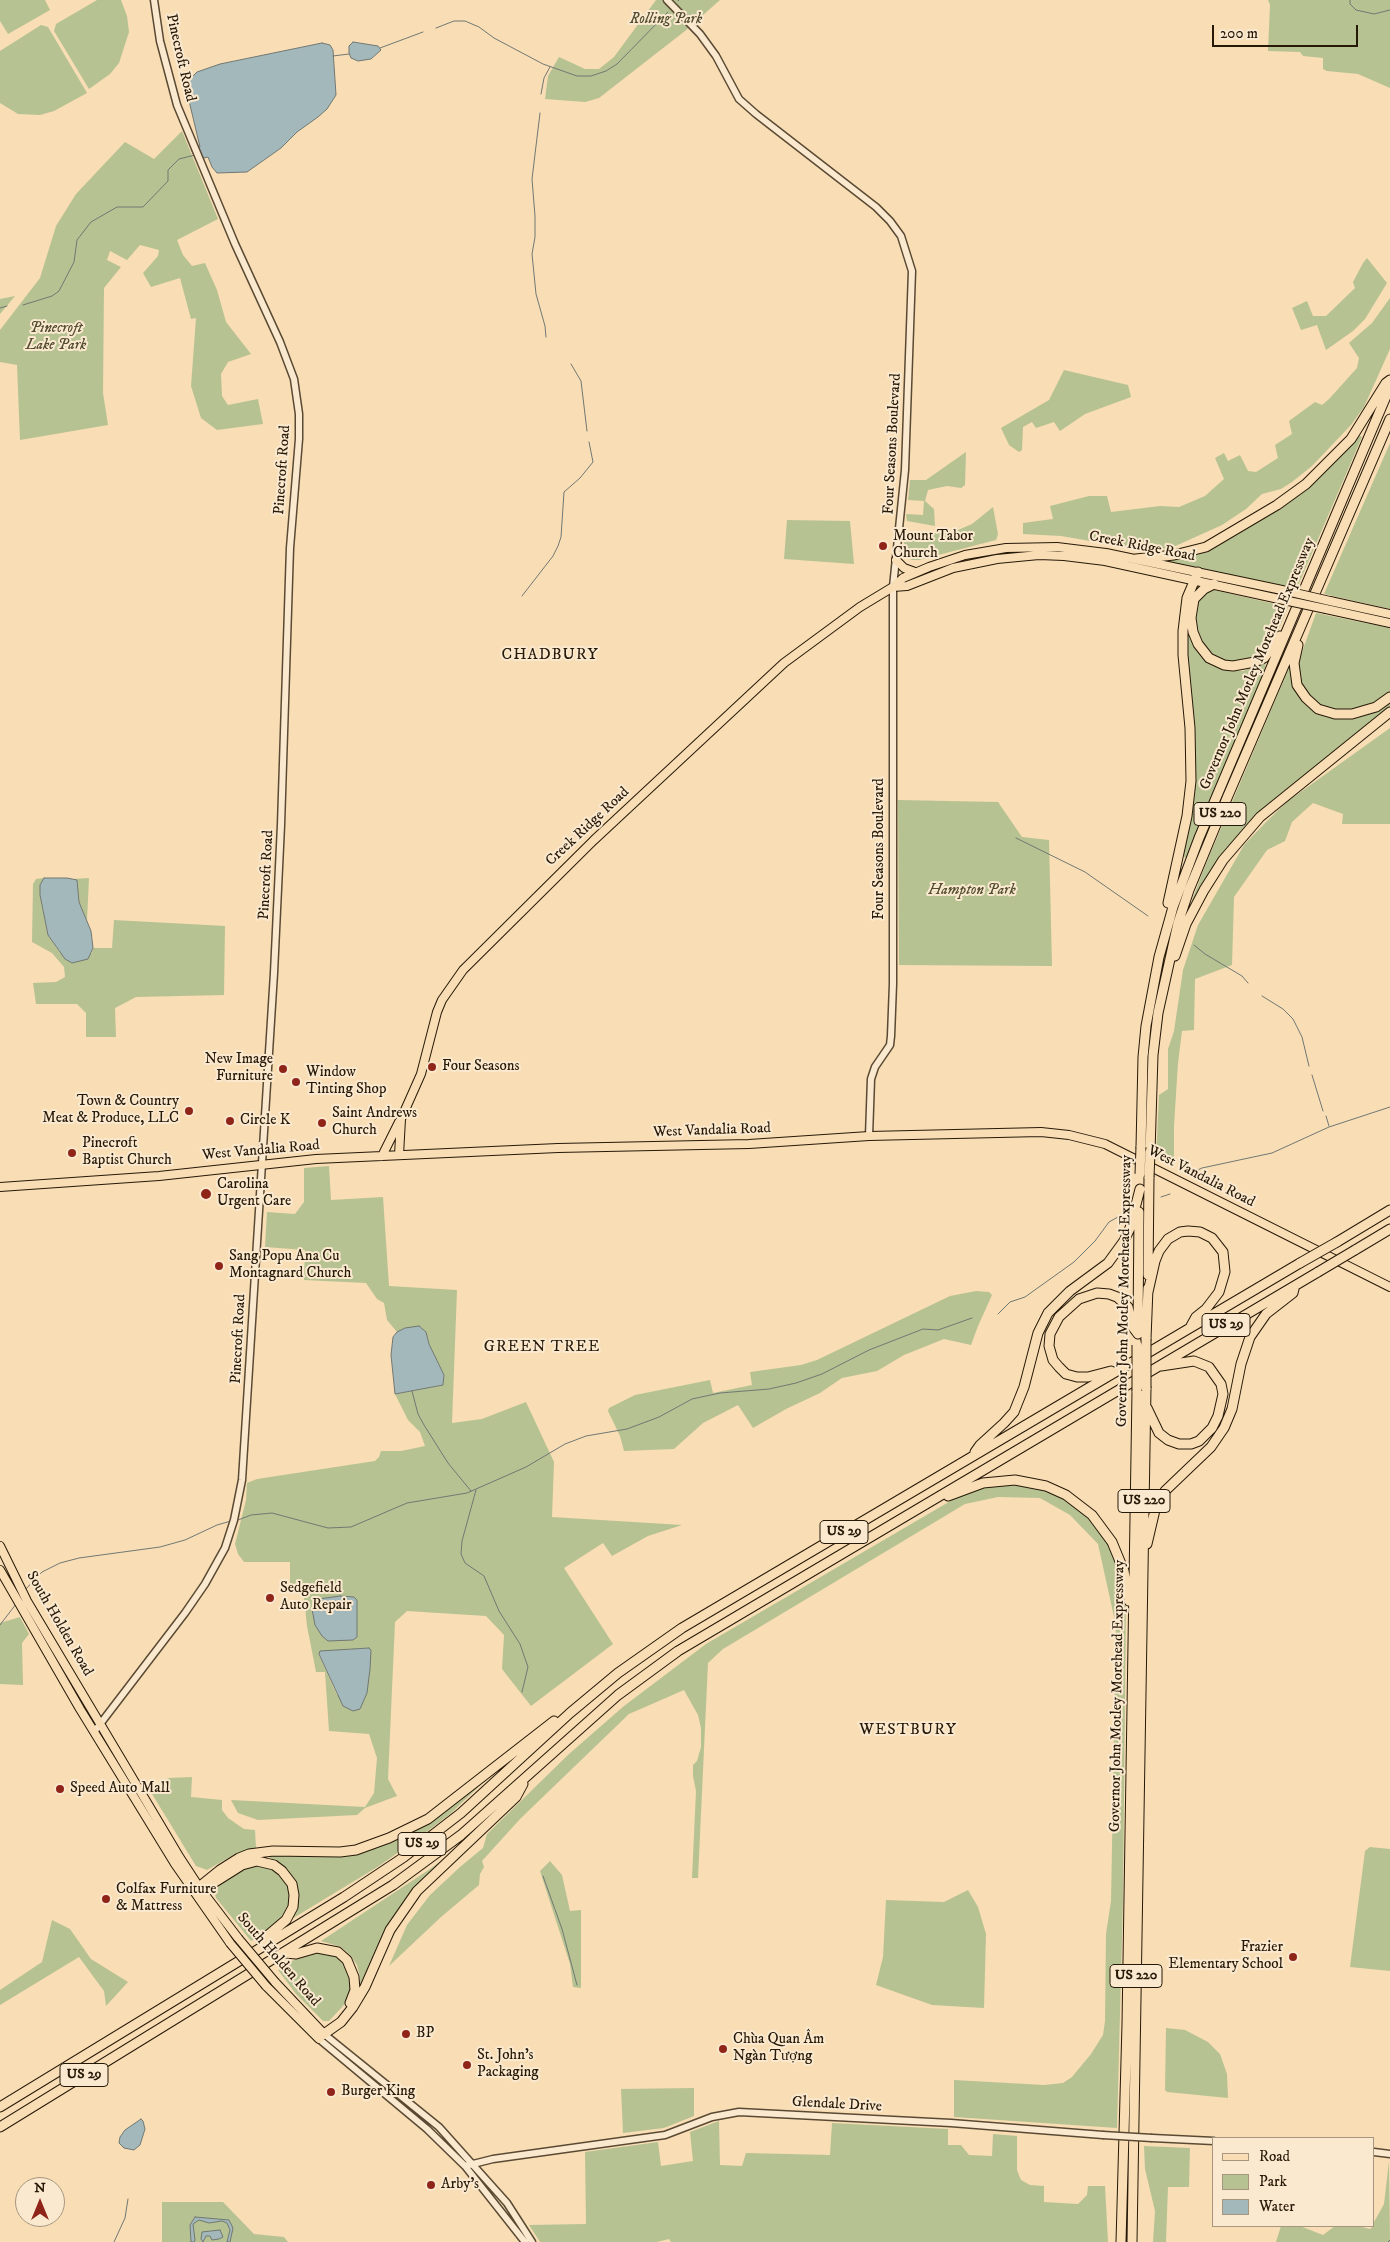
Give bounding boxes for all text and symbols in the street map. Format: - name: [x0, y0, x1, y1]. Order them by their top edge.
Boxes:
- park label: Rolling Park: [630, 11, 702, 29]
- street label: Pinecroft Road: [161, 12, 199, 104]
- scale bar: [1215, 15, 1361, 47]
- text: 200 m: [1220, 24, 1258, 43]
- park label: Pinecroft Lake Park: [26, 320, 86, 355]
- street label: Four Seasons Boulevard: [880, 373, 906, 515]
- street label: Pinecroft Road: [271, 425, 295, 515]
- place label: Mount Tabor Church: [893, 528, 973, 563]
- street label: Creek Ridge Road: [1087, 528, 1197, 566]
- street label: Governor John Motley Morehead Expressway: [1197, 535, 1319, 793]
- marker: Mount Tabor Church: [877, 540, 889, 552]
- district label: CHADBURY: [501, 646, 599, 666]
- street label: Four Seasons Boulevard: [871, 778, 889, 920]
- street label: Creek Ridge Road: [542, 784, 634, 870]
- road number: US 220: [1194, 802, 1246, 826]
- street label: Pinecroft Road: [256, 830, 278, 920]
- park label: Hampton Park: [928, 882, 1016, 900]
- place label: New Image Furniture: [205, 1051, 273, 1086]
- place label: Four Seasons: [442, 1058, 520, 1076]
- marker: Four Seasons: [426, 1061, 438, 1073]
- marker: New Image Furniture: [277, 1063, 289, 1075]
- place label: Window Tinting Shop: [306, 1064, 386, 1099]
- marker: Window Tinting Shop: [290, 1076, 302, 1088]
- place label: Town & Country Meat & Produce, LLC: [42, 1093, 179, 1128]
- marker: Town & Country Meat & Produce, LLC: [183, 1105, 195, 1117]
- place label: Saint Andrews Church: [332, 1105, 417, 1140]
- place label: Circle K: [240, 1112, 290, 1130]
- marker: Circle K: [224, 1115, 236, 1127]
- marker: Saint Andrews Church: [316, 1117, 328, 1129]
- street label: West Vandalia Road: [653, 1120, 771, 1142]
- place label: Pinecroft Baptist Church: [82, 1135, 172, 1170]
- street label: West Vandalia Road: [202, 1137, 320, 1165]
- street label: West Vandalia Road: [1144, 1142, 1258, 1212]
- marker: Pinecroft Baptist Church: [66, 1147, 78, 1159]
- street label: Governor John Motley Morehead Expressway: [1114, 1155, 1136, 1427]
- place label: Carolina Urgent Care: [217, 1176, 291, 1211]
- marker: Carolina Urgent Care: [199, 1187, 213, 1201]
- place label: Sang Popu Ana Cu Montagnard Church: [229, 1248, 351, 1283]
- marker: Sang Popu Ana Cu Montagnard Church: [213, 1260, 225, 1272]
- street label: Pinecroft Road: [228, 1294, 250, 1384]
- road number: US 29: [1202, 1314, 1250, 1336]
- district label: GREEN TREE: [483, 1338, 601, 1358]
- road number: US 220: [1118, 1490, 1170, 1512]
- road number: US 29: [820, 1520, 868, 1544]
- street label: Governor John Motley Morehead Expressway: [1107, 1560, 1129, 1832]
- street label: South Holden Road: [22, 1568, 96, 1680]
- place label: Sedgefield Auto Repair: [280, 1580, 352, 1615]
- marker: Sedgefield Auto Repair: [264, 1592, 276, 1604]
- district label: WESTBURY: [858, 1721, 958, 1741]
- place label: Speed Auto Mall: [70, 1780, 170, 1798]
- marker: Speed Auto Mall: [54, 1783, 66, 1795]
- road number: US 29: [398, 1832, 446, 1856]
- place label: Colfax Furniture & Mattress: [116, 1881, 217, 1916]
- marker: Colfax Furniture & Mattress: [100, 1893, 112, 1905]
- street label: South Holden Road: [232, 1909, 324, 2011]
- place label: Frazier Elementary School: [1168, 1939, 1283, 1974]
- marker: Frazier Elementary School: [1287, 1951, 1299, 1963]
- road number: US 220: [1110, 1964, 1162, 1988]
- place label: BP: [416, 2025, 434, 2043]
- marker: BP: [400, 2028, 412, 2040]
- place label: Chùa Quan Âm Ngàn Tượng: [733, 2031, 824, 2066]
- marker: Chùa Quan Âm Ngàn Tượng: [717, 2043, 729, 2055]
- place label: St. John's Packaging: [477, 2047, 539, 2082]
- marker: St. John's Packaging: [461, 2059, 473, 2071]
- road number: US 29: [60, 2064, 108, 2086]
- place label: Burger King: [341, 2083, 415, 2101]
- marker: Burger King: [325, 2086, 337, 2098]
- street label: Glendale Drive: [792, 2094, 882, 2116]
- legend: [1212, 2137, 1375, 2227]
- text: Road: [1259, 2147, 1290, 2166]
- text: Park: [1259, 2172, 1287, 2191]
- place label: Arby's: [441, 2176, 479, 2194]
- north arrow: [15, 2177, 65, 2227]
- text: N: [34, 2179, 46, 2197]
- marker: Arby's: [425, 2179, 437, 2191]
- text: Water: [1259, 2197, 1295, 2216]

